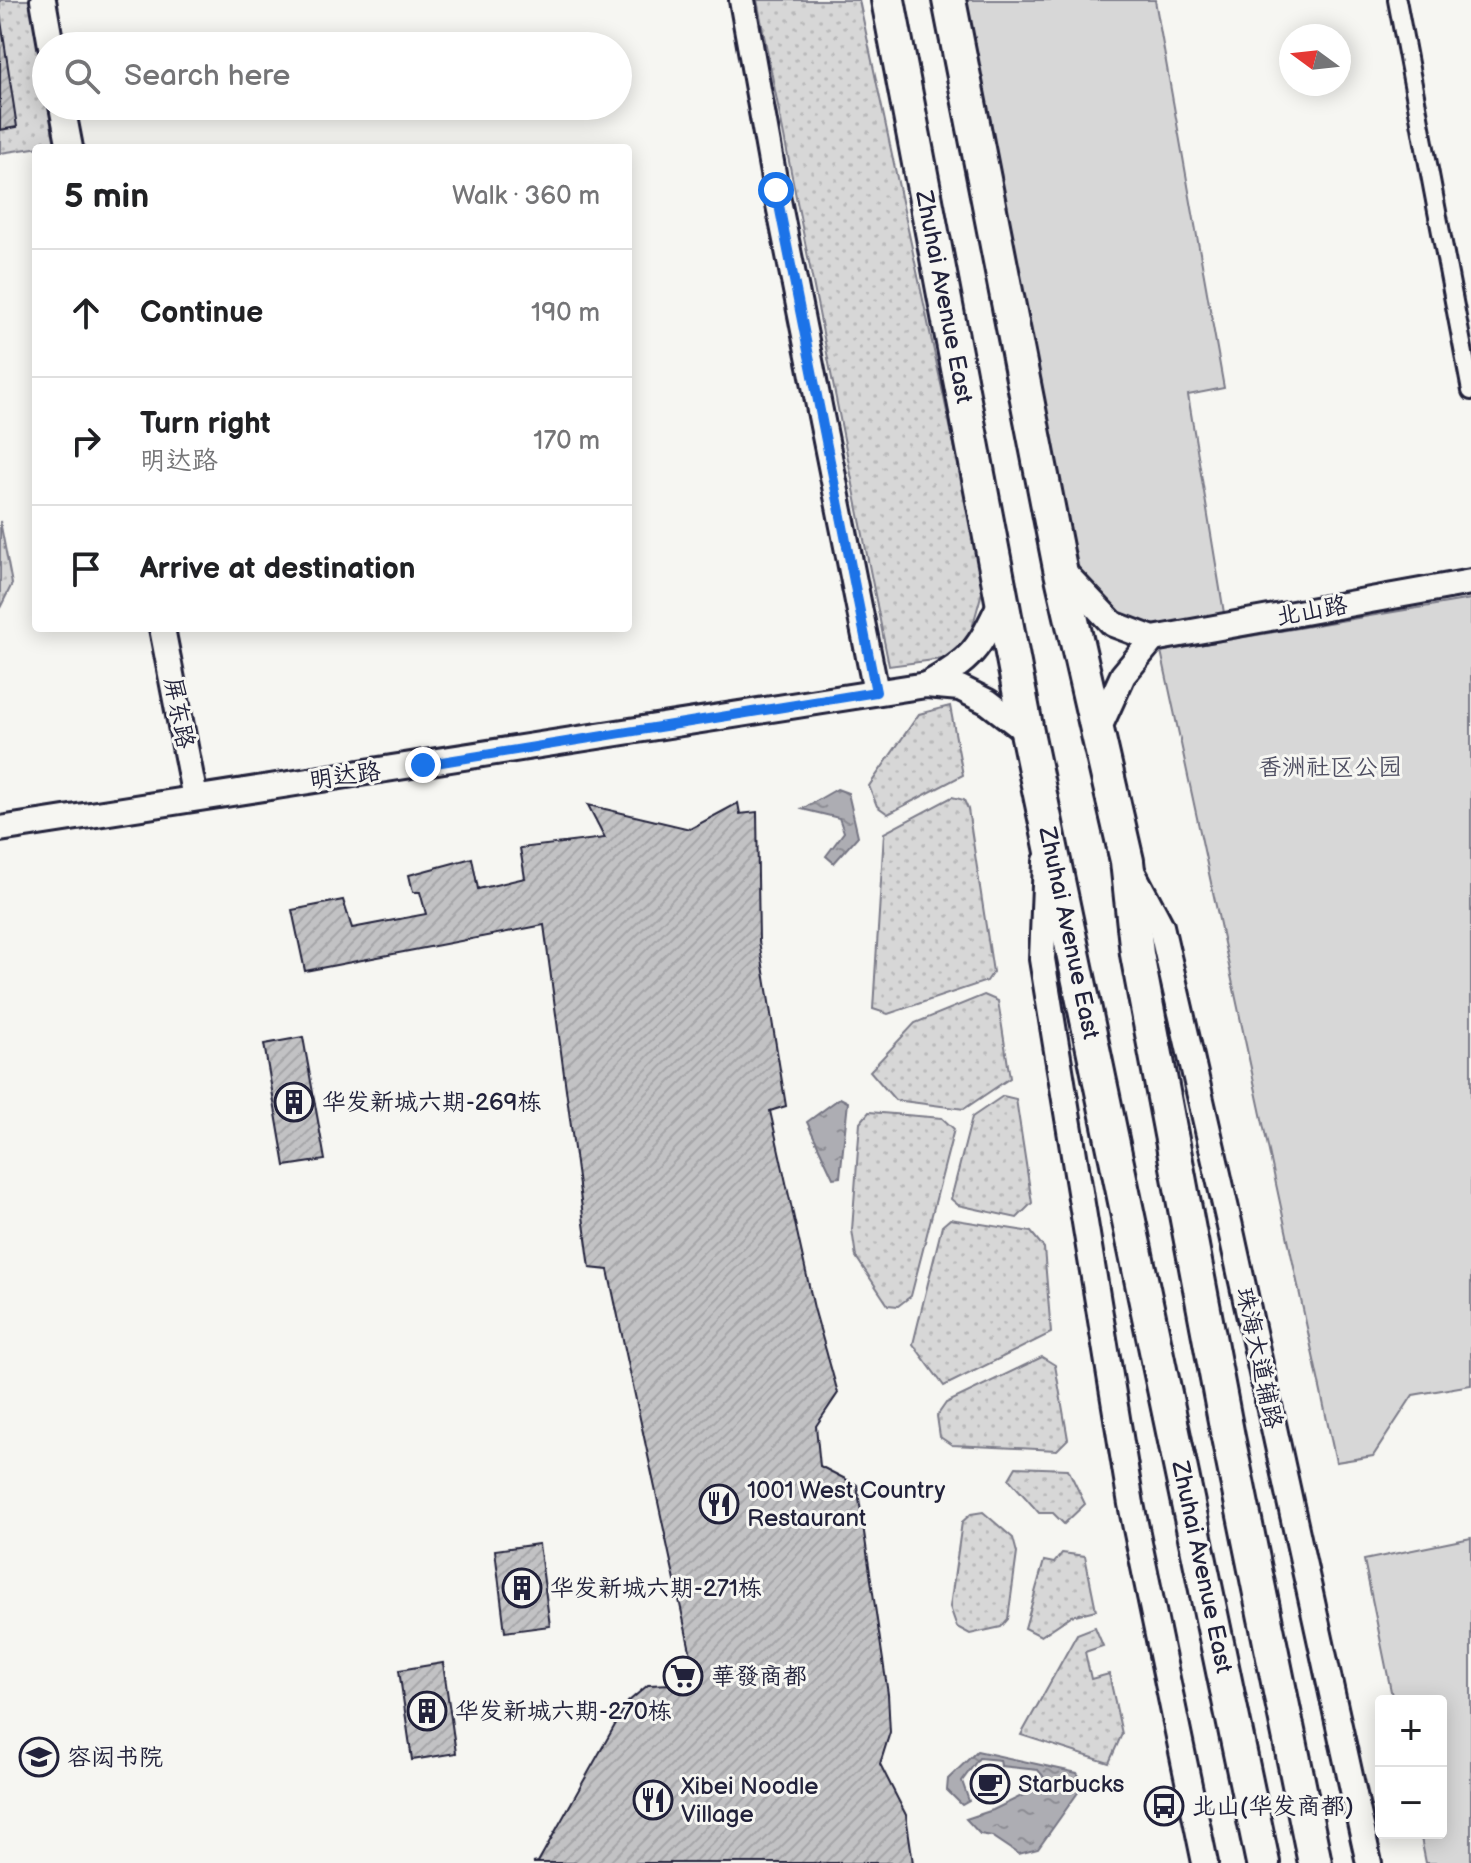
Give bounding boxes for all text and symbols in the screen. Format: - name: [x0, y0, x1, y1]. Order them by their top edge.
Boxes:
- north arrow: [1279, 24, 1351, 96]
- search box: [32, 32, 632, 120]
- icon: search: [60, 54, 104, 98]
- text: Search here: [124, 58, 290, 94]
- route start: [758, 172, 794, 208]
- text: 5 min: [64, 176, 149, 217]
- text: Walk · 360 m: [452, 181, 600, 212]
- street label: Zhuhai Avenue East: [909, 187, 979, 406]
- icon: ahead: [64, 291, 108, 335]
- text: Continue: [140, 295, 263, 331]
- text: 190 m: [531, 298, 600, 329]
- text: Turn right: [140, 406, 271, 442]
- icon: right: [64, 419, 108, 463]
- text: 170 m: [533, 426, 600, 457]
- text: 明达路: [140, 446, 218, 477]
- icon: arrive: [64, 547, 108, 591]
- text: Arrive at destination: [140, 551, 416, 587]
- street label: 北山路: [1274, 590, 1350, 632]
- street label: 屏东路: [158, 675, 200, 751]
- route end: [405, 747, 441, 783]
- park label: 香洲社区公园: [1258, 753, 1402, 782]
- street label: 明达路: [307, 757, 383, 795]
- street label: Zhuhai Avenue East: [1032, 823, 1106, 1042]
- building icon: 华发新城六期-269栋: [273, 1081, 315, 1123]
- place label: 华发新城六期-269栋: [322, 1088, 541, 1117]
- street label: 珠海大道辅路: [1230, 1285, 1288, 1431]
- street label: Zhuhai Avenue East: [1165, 1457, 1239, 1676]
- place label: 1001 West Country Restaurant: [747, 1476, 945, 1533]
- restaurant icon: 1001 West Country Restaurant: [698, 1483, 740, 1525]
- building icon: 华发新城六期-271栋: [501, 1567, 543, 1609]
- place label: 华发新城六期-271栋: [550, 1574, 762, 1603]
- supermarket icon: 華發商都: [662, 1655, 704, 1697]
- place label: 華發商都: [711, 1662, 807, 1691]
- building icon: 华发新城六期-270栋: [406, 1690, 448, 1732]
- map controls: [1375, 1695, 1447, 1839]
- button: +: [1375, 1695, 1447, 1767]
- place label: 华发新城六期-270栋: [455, 1697, 672, 1726]
- school or university icon: 容闳书院: [18, 1736, 60, 1778]
- place label: 容闳书院: [67, 1743, 163, 1772]
- cafe icon: Starbucks: [969, 1763, 1011, 1805]
- button: −: [1375, 1767, 1447, 1839]
- place label: Starbucks: [1018, 1770, 1125, 1799]
- place label: Xibei Noodle Village: [680, 1772, 819, 1829]
- restaurant icon: Xibei Noodle Village: [632, 1779, 674, 1821]
- bus stop icon: 北山(华发商都): [1143, 1785, 1185, 1827]
- place label: 北山(华发商都): [1192, 1792, 1354, 1821]

